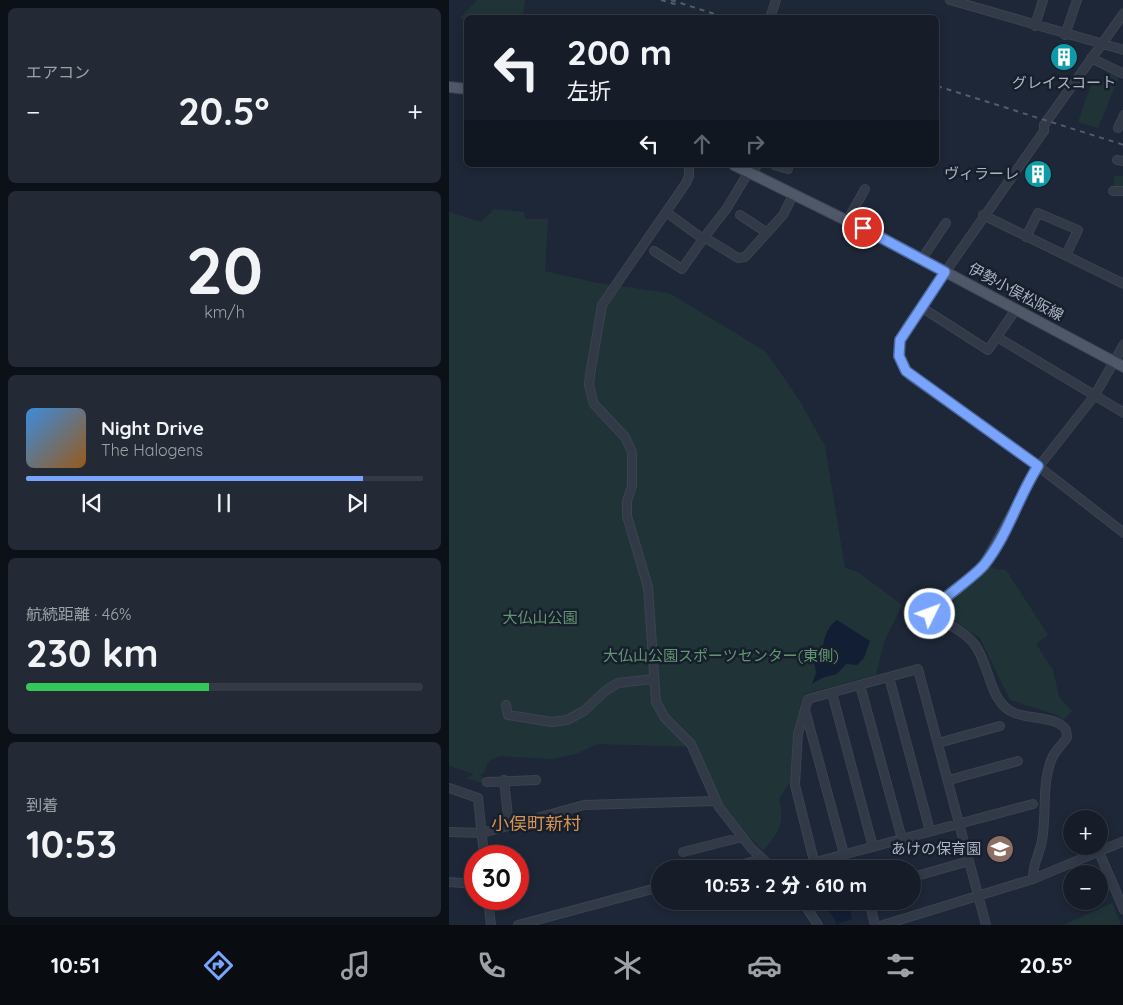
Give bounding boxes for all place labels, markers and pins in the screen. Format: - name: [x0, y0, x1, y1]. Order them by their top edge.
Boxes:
- building icon: グレイスコート: [1049, 42, 1079, 72]
- place label: グレイスコート: [1012, 73, 1116, 92]
- building icon: ヴィラーレ: [1023, 159, 1053, 189]
- place label: ヴィラーレ: [944, 164, 1019, 183]
- pin: [842, 207, 884, 249]
- school or university icon: あけの保育園: [985, 834, 1015, 864]
- place label: あけの保育園: [891, 839, 981, 858]

